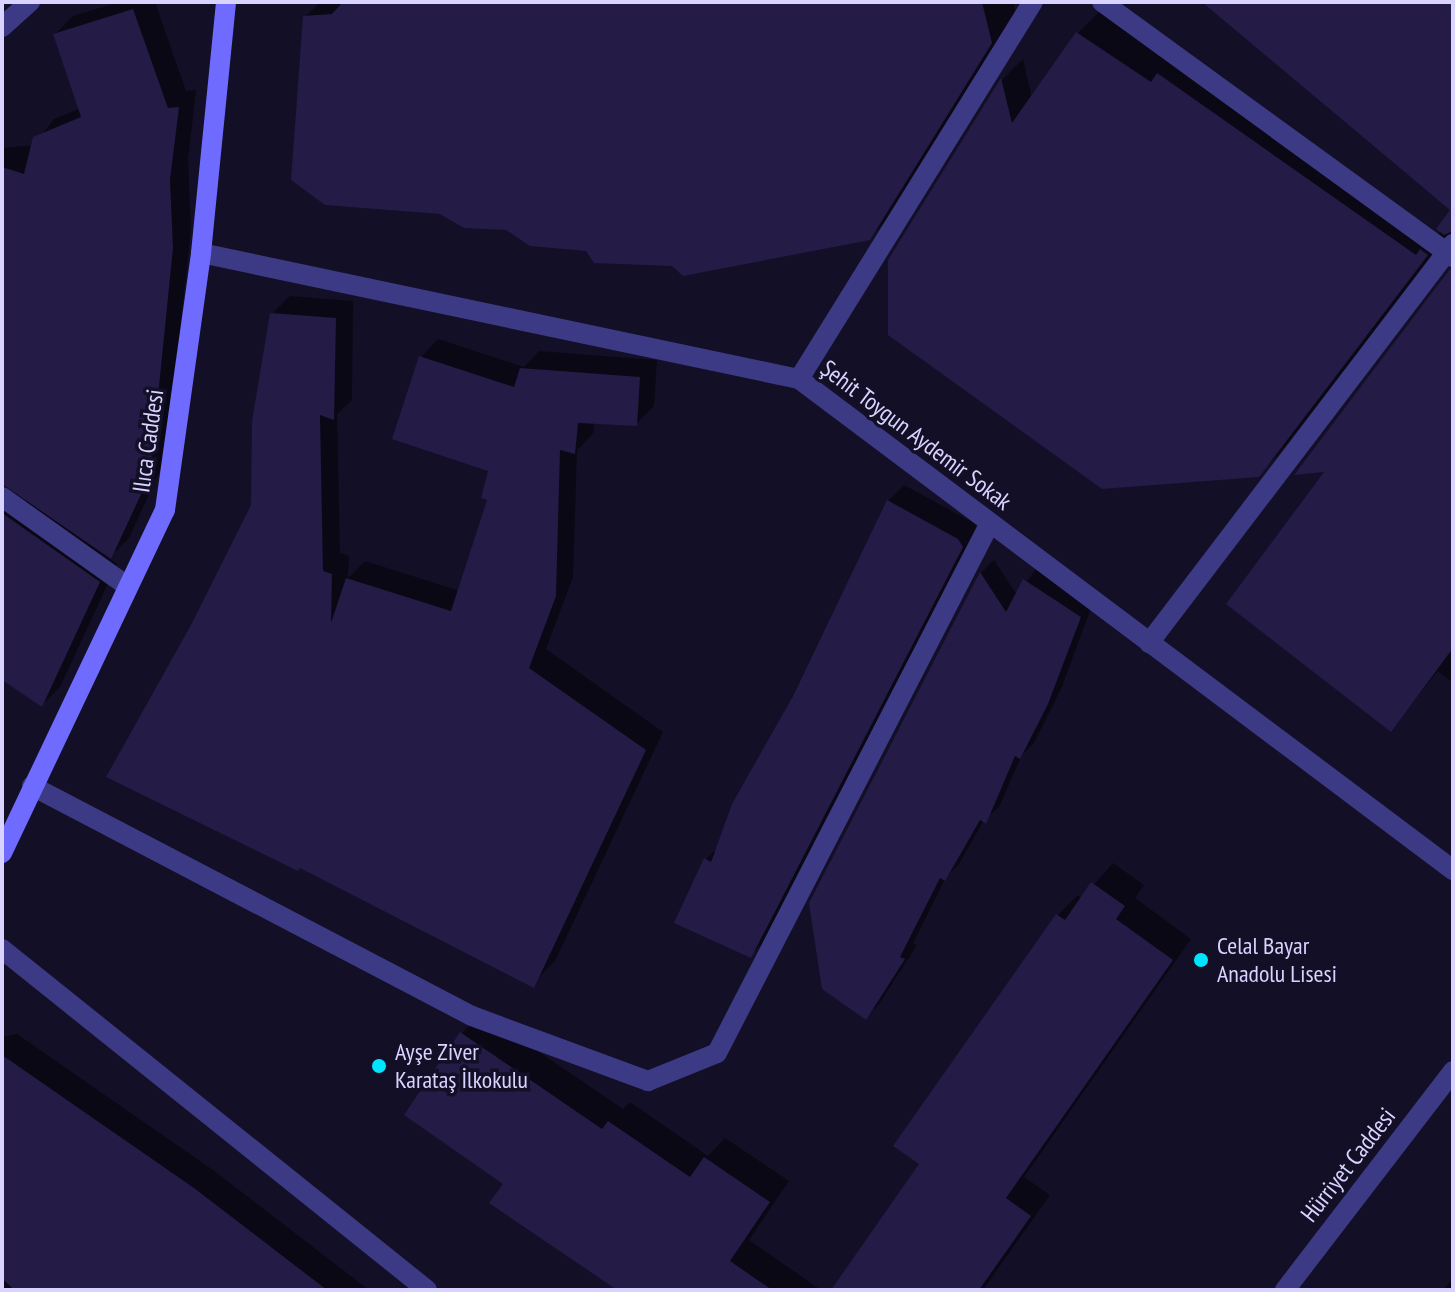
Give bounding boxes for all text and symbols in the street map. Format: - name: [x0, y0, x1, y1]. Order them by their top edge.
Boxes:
- street label: Şehit Toygun Aydemir Sokak: [814, 353, 1018, 517]
- street label: Ilıca Caddesi: [127, 388, 169, 494]
- place label: Celal Bayar Anadolu Lisesi: [1217, 932, 1337, 988]
- marker: Celal Bayar Anadolu Lisesi: [1192, 951, 1210, 969]
- place label: Ayşe Ziver Karataş İlkokulu: [395, 1038, 528, 1094]
- marker: Ayşe Ziver Karataş İlkokulu: [370, 1057, 388, 1075]
- street label: Hürriyet Caddesi: [1295, 1102, 1401, 1228]

